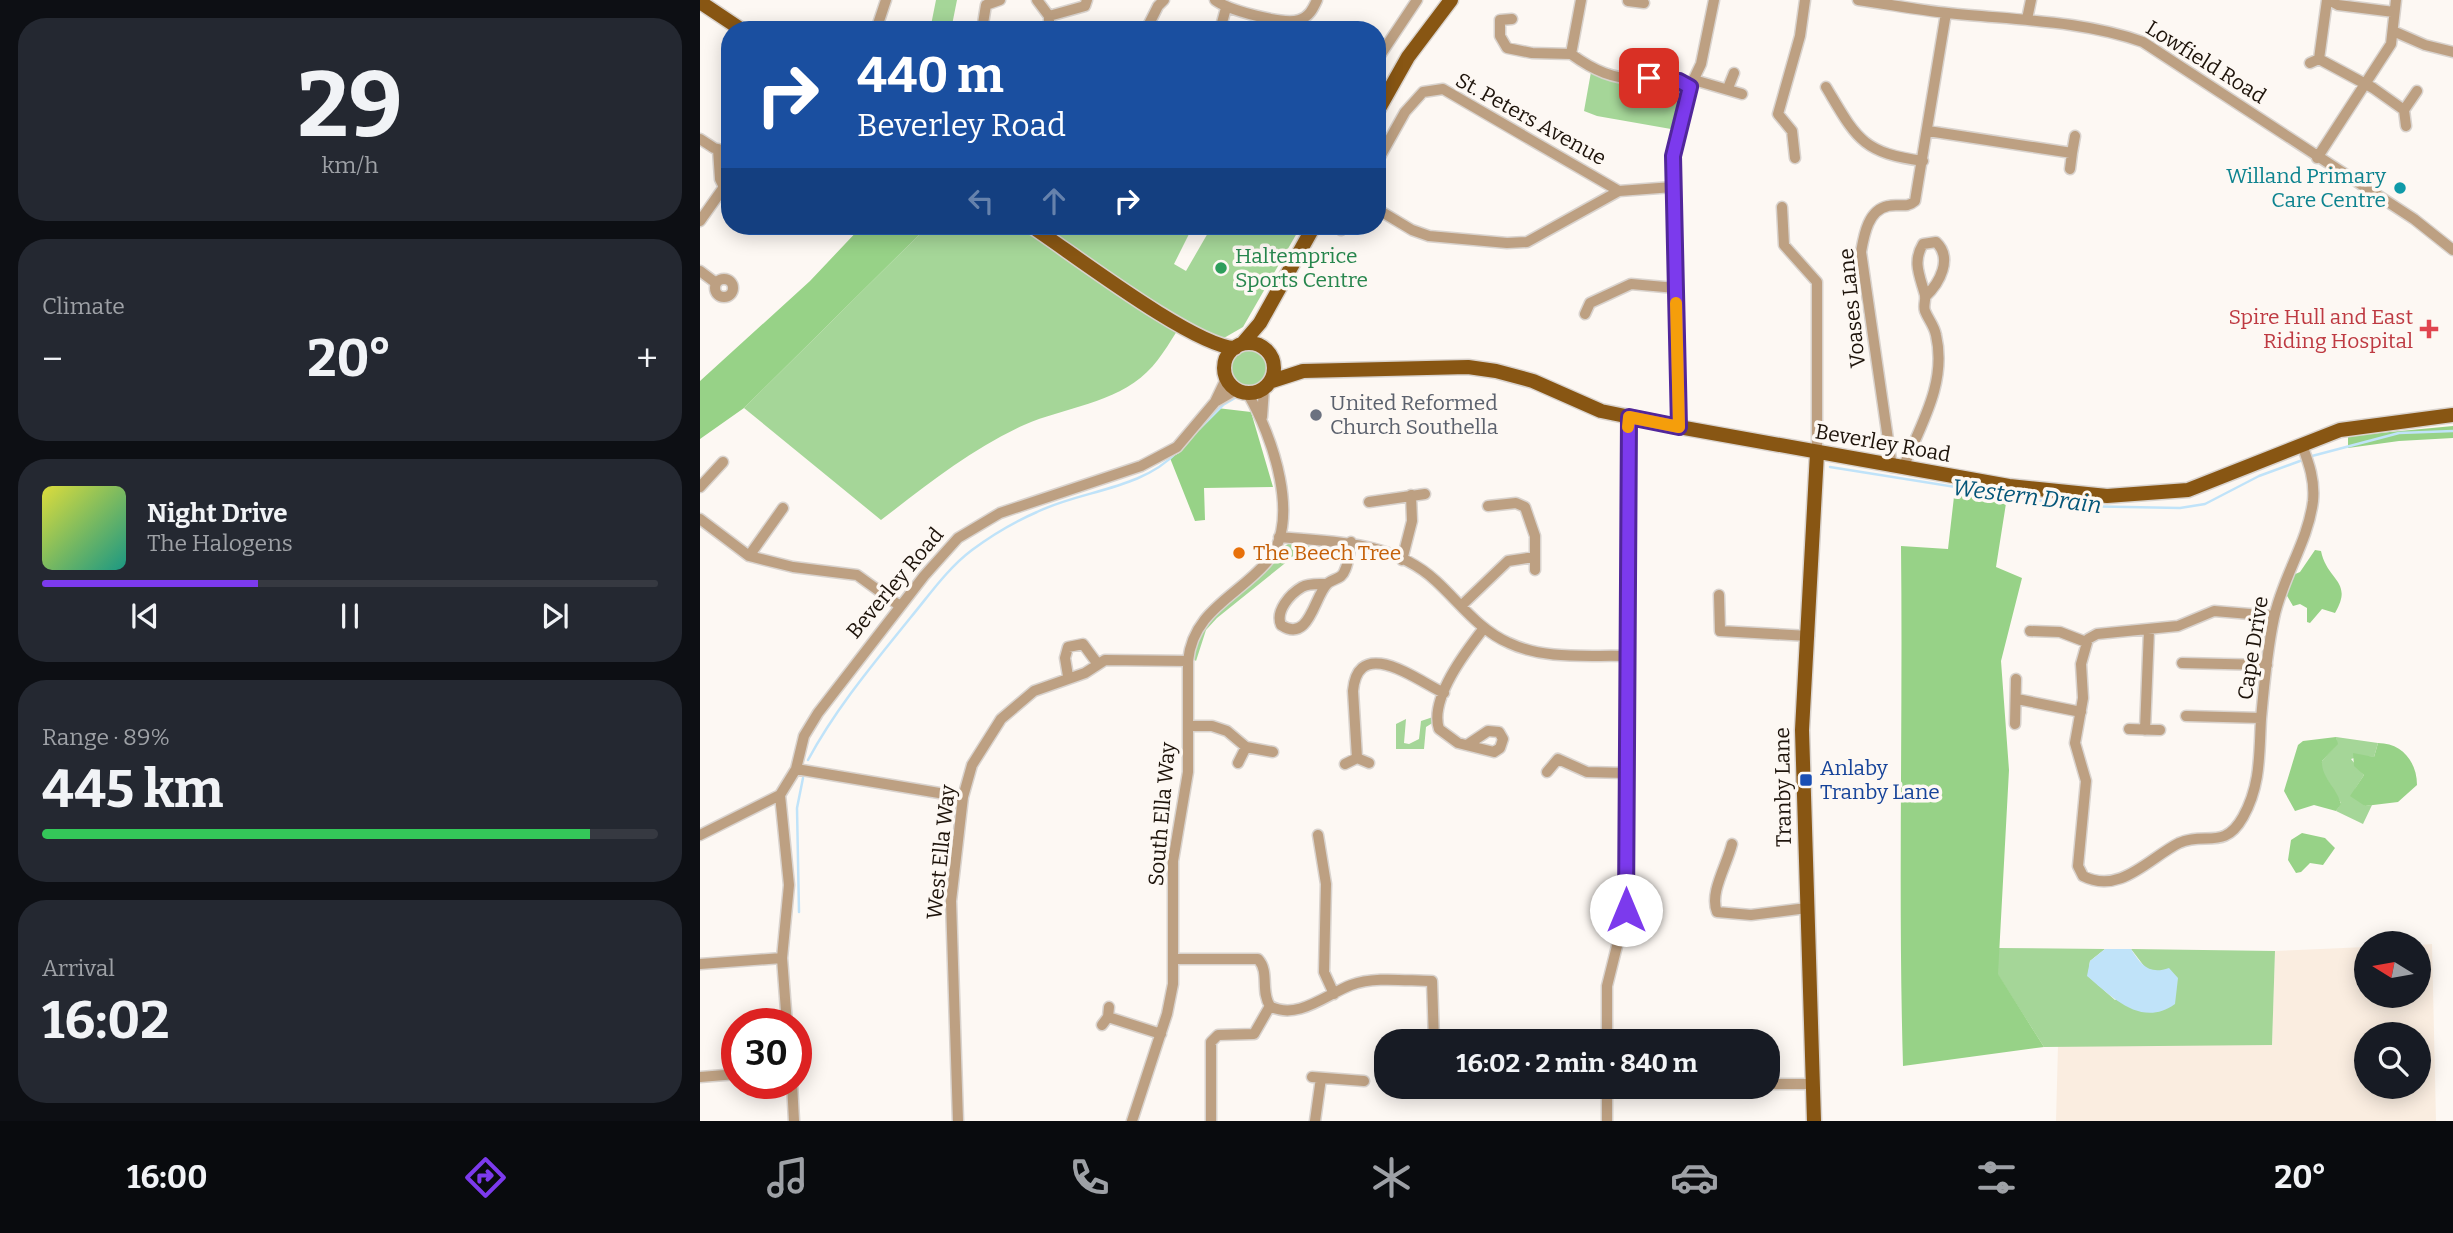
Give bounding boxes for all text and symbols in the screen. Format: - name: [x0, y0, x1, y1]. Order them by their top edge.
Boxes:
- street label: Lowfield Road: [2141, 15, 2271, 109]
- text: 440 m: [857, 46, 1004, 105]
- pin: [1619, 48, 1679, 108]
- icon: right: [742, 49, 833, 140]
- text: 29: [297, 51, 403, 160]
- icon: arrive: [1630, 59, 1668, 97]
- street label: St. Peters Avenue: [1451, 67, 1611, 171]
- text: Beverley Road: [857, 106, 1066, 144]
- text: km/h: [322, 151, 378, 179]
- place label: Willand Primary Care Centre: [2226, 163, 2387, 213]
- marker: Willand Primary Care Centre: [2392, 180, 2408, 196]
- icon: left: [962, 182, 1000, 220]
- icon: ahead: [1035, 182, 1073, 220]
- icon: right: [1108, 182, 1146, 220]
- place label: Haltemprice Sports Centre: [1235, 243, 1368, 293]
- street label: Voases Lane: [1833, 247, 1871, 369]
- marker: Haltemprice Sports Centre: [1213, 260, 1229, 276]
- text: Climate: [42, 292, 125, 320]
- place label: Spire Hull and East Riding Hospital: [2229, 304, 2413, 354]
- marker: Spire Hull and East Riding Hospital: [2419, 319, 2439, 339]
- text: 20°: [307, 327, 392, 390]
- text: −: [42, 336, 63, 382]
- text: +: [636, 336, 658, 382]
- place label: United Reformed Church Southella: [1330, 390, 1499, 440]
- marker: United Reformed Church Southella: [1308, 407, 1324, 423]
- street label: Beverley Road: [1813, 418, 1953, 468]
- water label: Western Drain: [1951, 473, 2103, 519]
- text: Night Drive: [147, 498, 288, 529]
- street label: Beverley Road: [841, 522, 949, 644]
- text: The Halogens: [147, 529, 293, 557]
- place label: The Beech Tree: [1253, 540, 1401, 566]
- marker: The Beech Tree: [1231, 545, 1247, 561]
- street label: Cape Drive: [2232, 594, 2274, 702]
- icon: previous: [126, 597, 164, 635]
- icon: pause: [331, 597, 369, 635]
- icon: next: [536, 597, 574, 635]
- text: Range · 89%: [42, 723, 170, 751]
- street label: Tranby Lane: [1769, 727, 1797, 847]
- street label: South Ella Way: [1143, 740, 1181, 887]
- place label: Anlaby Tranby Lane: [1820, 755, 1940, 805]
- text: 445 km: [42, 758, 223, 821]
- marker: Anlaby Tranby Lane: [1798, 772, 1814, 788]
- street label: West Ella Way: [921, 782, 961, 921]
- position arrow: [1589, 873, 1663, 947]
- north arrow: [2354, 931, 2431, 1008]
- map controls: [2354, 931, 2431, 1099]
- text: Arrival: [42, 954, 115, 982]
- text: 16:02: [42, 989, 170, 1052]
- speed limit sign: 30: [721, 1008, 812, 1099]
- button: search: [2354, 1022, 2431, 1099]
- text: 16:02 · 2 min · 840 m: [1456, 1048, 1698, 1079]
- icon: directions: [461, 1153, 510, 1202]
- icon: music: [763, 1153, 812, 1202]
- icon: phone: [1065, 1153, 1114, 1202]
- icon: climate: [1367, 1153, 1416, 1202]
- icon: car: [1670, 1153, 1719, 1202]
- icon: filters: [1972, 1153, 2021, 1202]
- text: 16:00: [127, 1158, 207, 1196]
- text: 20°: [2274, 1158, 2326, 1196]

